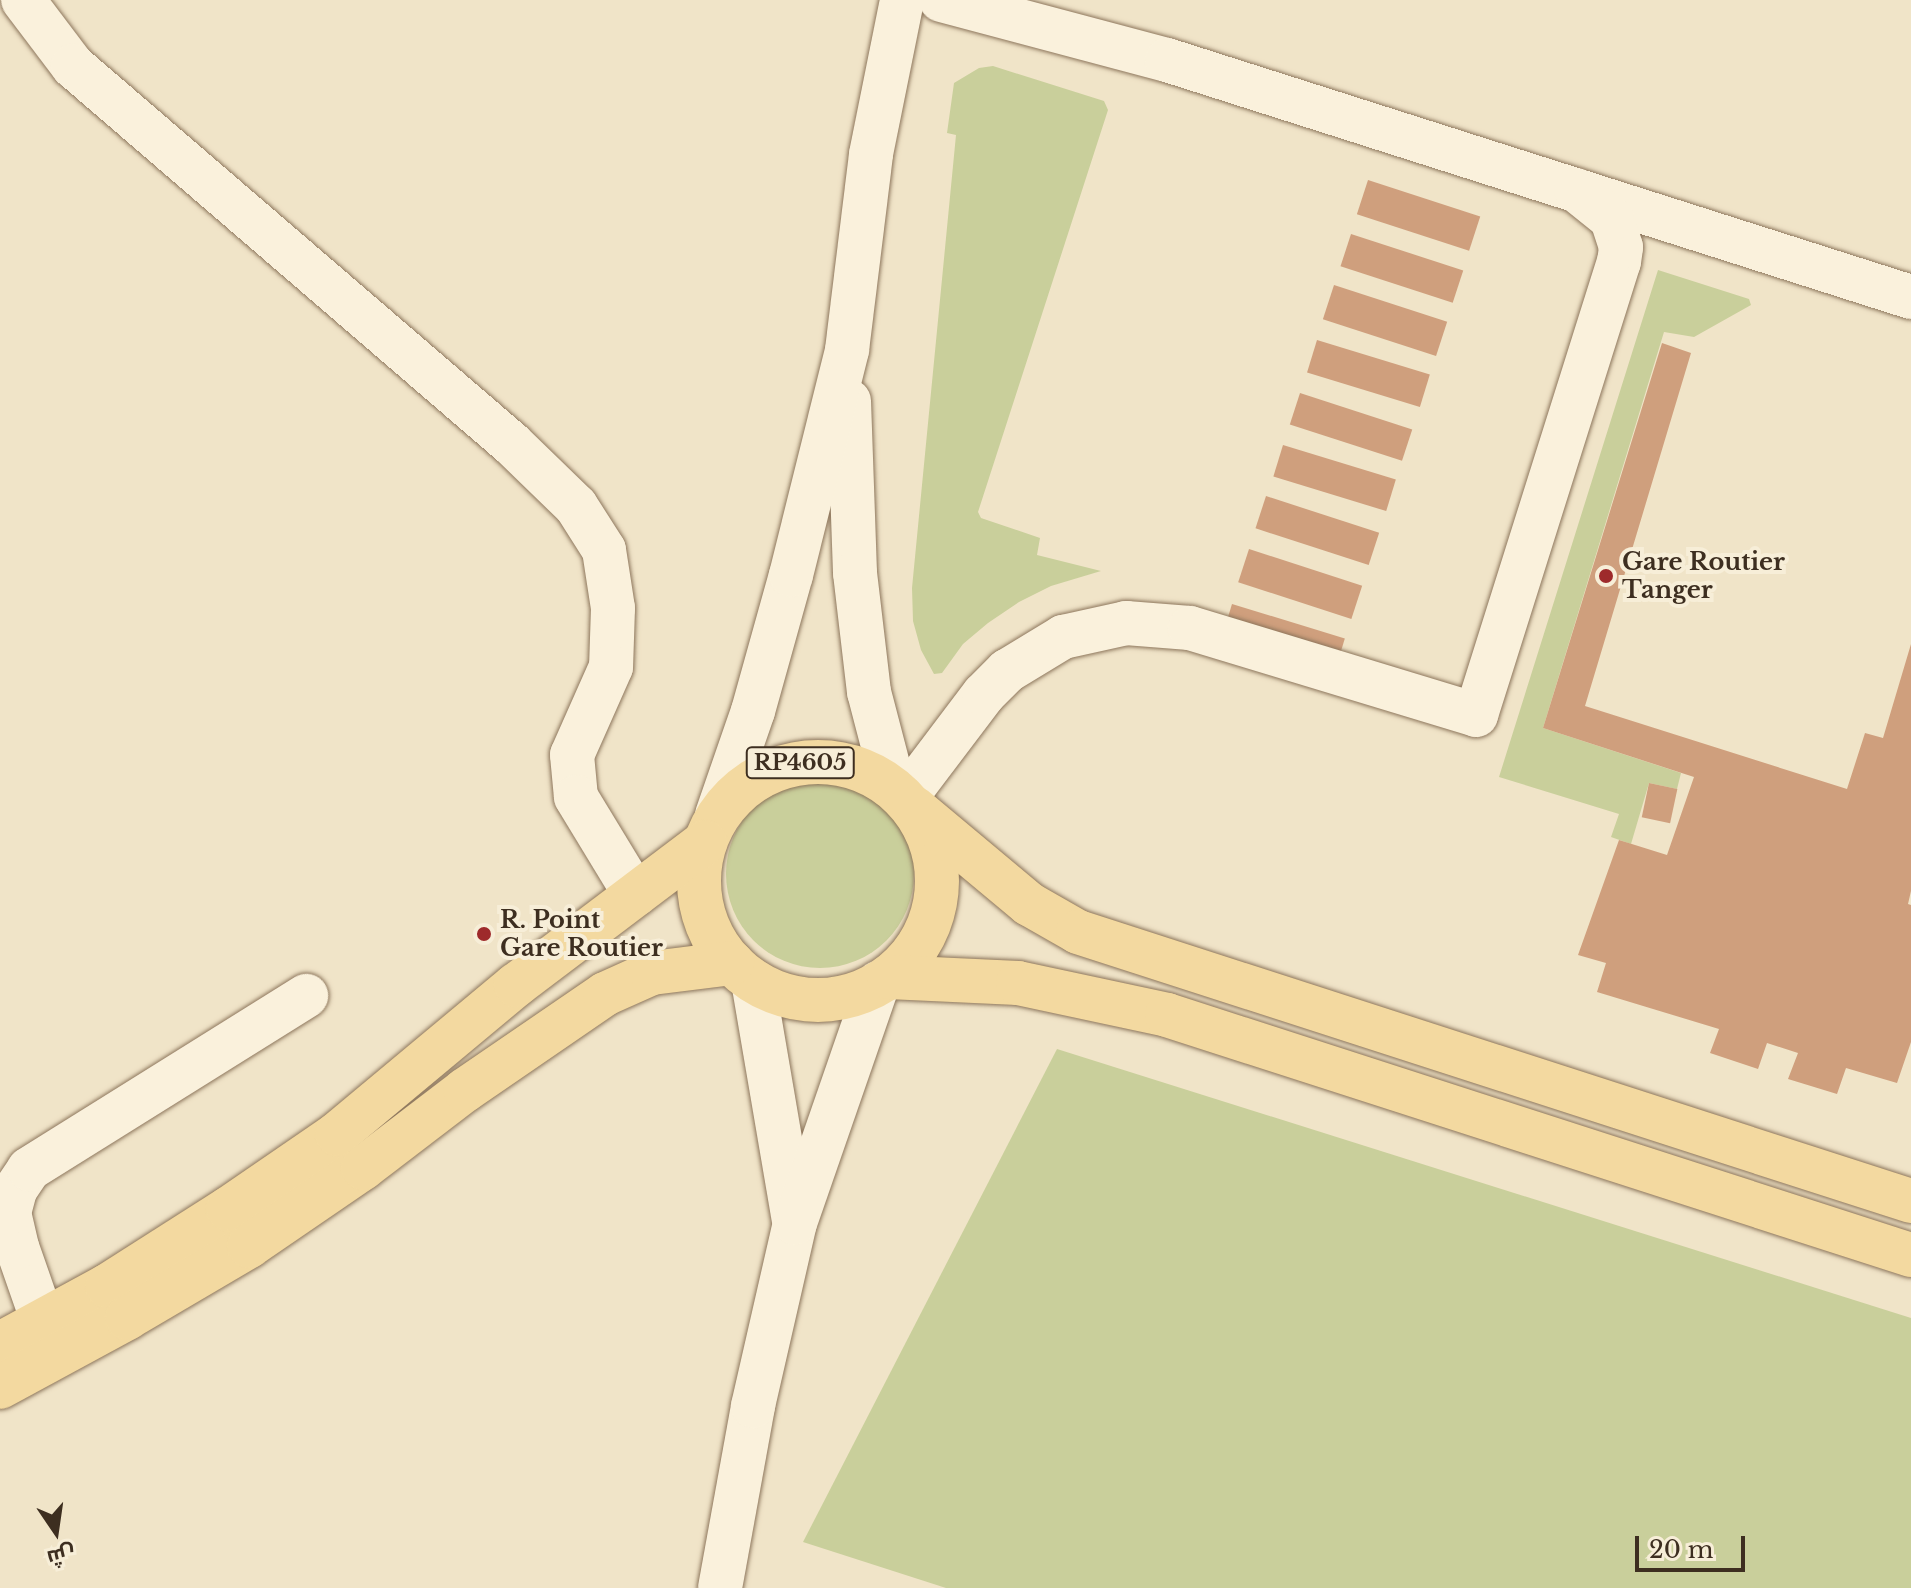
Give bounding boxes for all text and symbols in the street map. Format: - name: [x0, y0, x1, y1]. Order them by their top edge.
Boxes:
- place label: Gare Routier Tanger: [1622, 548, 1785, 604]
- marker: Gare Routier Tanger: [1597, 567, 1615, 585]
- road number: RP4605: [744, 745, 856, 781]
- place label: R. Point Gare Routier: [500, 906, 663, 962]
- marker: R. Point Gare Routier: [475, 925, 493, 943]
- north arrow: [16, 1492, 96, 1572]
- scale bar: [1639, 1520, 1749, 1570]
- text: 20 m: [1649, 1535, 1714, 1564]
- text: ش: [45, 1540, 78, 1572]

